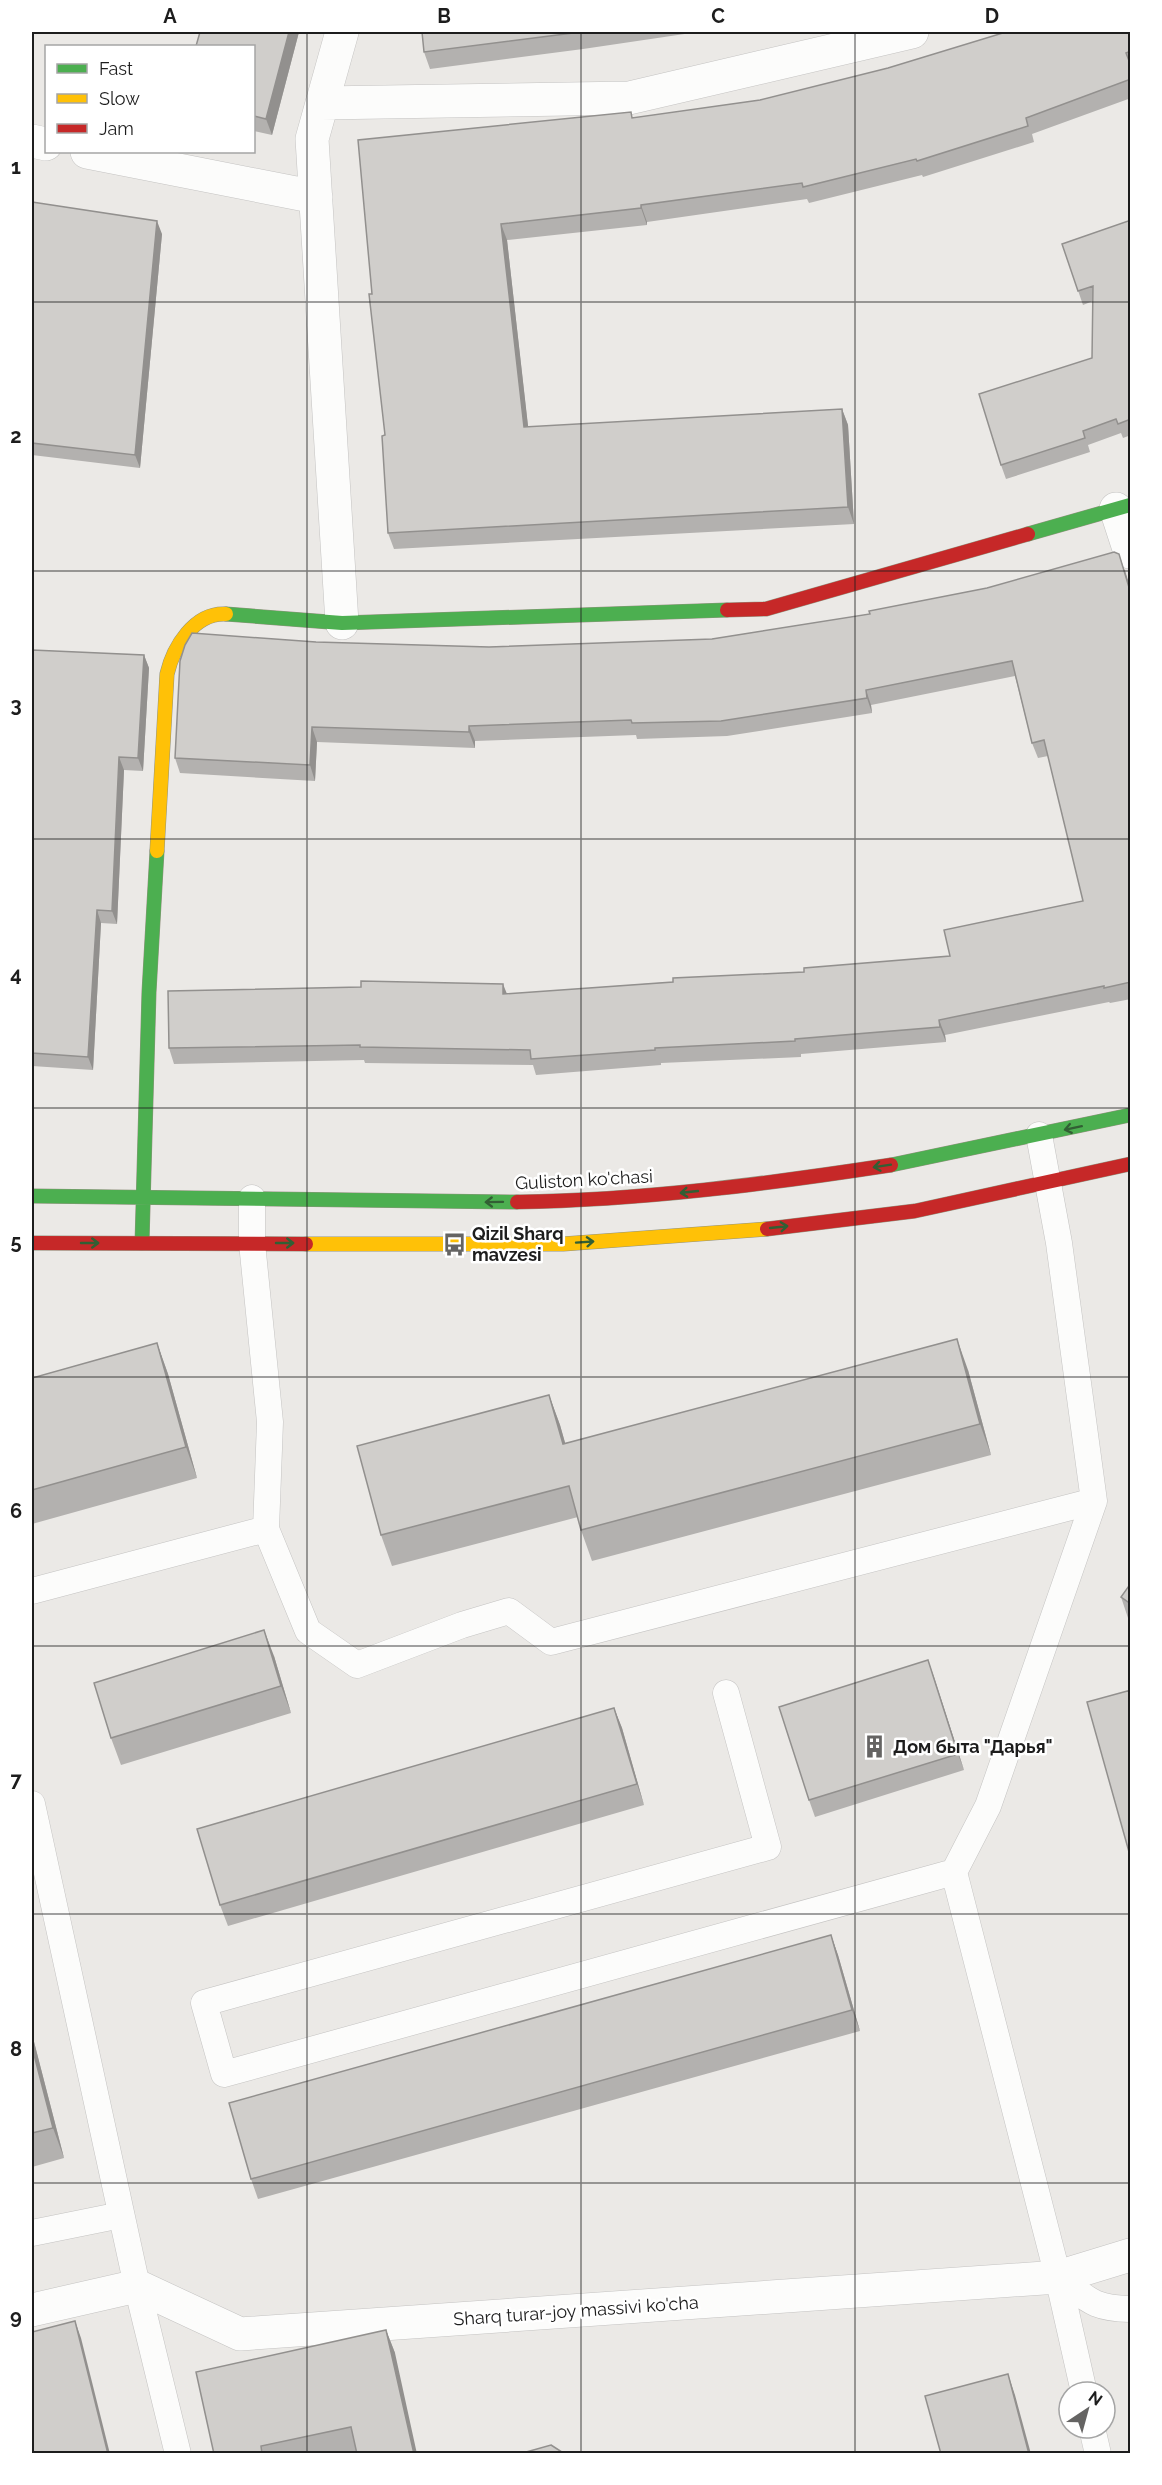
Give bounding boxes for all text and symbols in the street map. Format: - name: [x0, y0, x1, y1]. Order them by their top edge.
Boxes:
- text: A: [163, 4, 177, 28]
- text: B: [437, 4, 451, 28]
- text: C: [711, 4, 725, 28]
- text: D: [985, 4, 999, 28]
- legend: [45, 45, 255, 153]
- text: Fast: [99, 58, 133, 79]
- text: Slow: [99, 88, 140, 109]
- text: Jam: [99, 118, 134, 139]
- text: 1: [11, 155, 21, 179]
- text: 2: [10, 424, 22, 448]
- text: 3: [10, 693, 22, 717]
- text: 4: [10, 962, 22, 986]
- one-way arrow: [1064, 1122, 1083, 1134]
- one-way arrow: [873, 1161, 893, 1172]
- street label: Guliston ko'chasi: [515, 1165, 653, 1194]
- one-way arrow: [680, 1187, 699, 1198]
- one-way arrow: [485, 1196, 505, 1208]
- one-way arrow: [769, 1221, 789, 1232]
- place label: Qizil Sharq mavzesi: [472, 1223, 564, 1265]
- text: 5: [10, 1230, 22, 1254]
- bus stop icon: Qizil Sharq mavzesi: [441, 1231, 467, 1257]
- one-way arrow: [574, 1236, 594, 1247]
- one-way arrow: [79, 1237, 99, 1249]
- one-way arrow: [274, 1237, 294, 1249]
- text: 6: [10, 1499, 22, 1523]
- building icon: Дом быта "Дарья": [862, 1734, 888, 1760]
- place label: Дом быта "Дарья": [893, 1736, 1053, 1757]
- text: 7: [10, 1768, 22, 1792]
- text: 8: [10, 2037, 22, 2061]
- street label: Sharq turar-joy massivi ko'cha: [453, 2291, 699, 2330]
- text: 9: [10, 2305, 22, 2329]
- north arrow: [1057, 2380, 1117, 2440]
- text: N: [1085, 2387, 1106, 2410]

